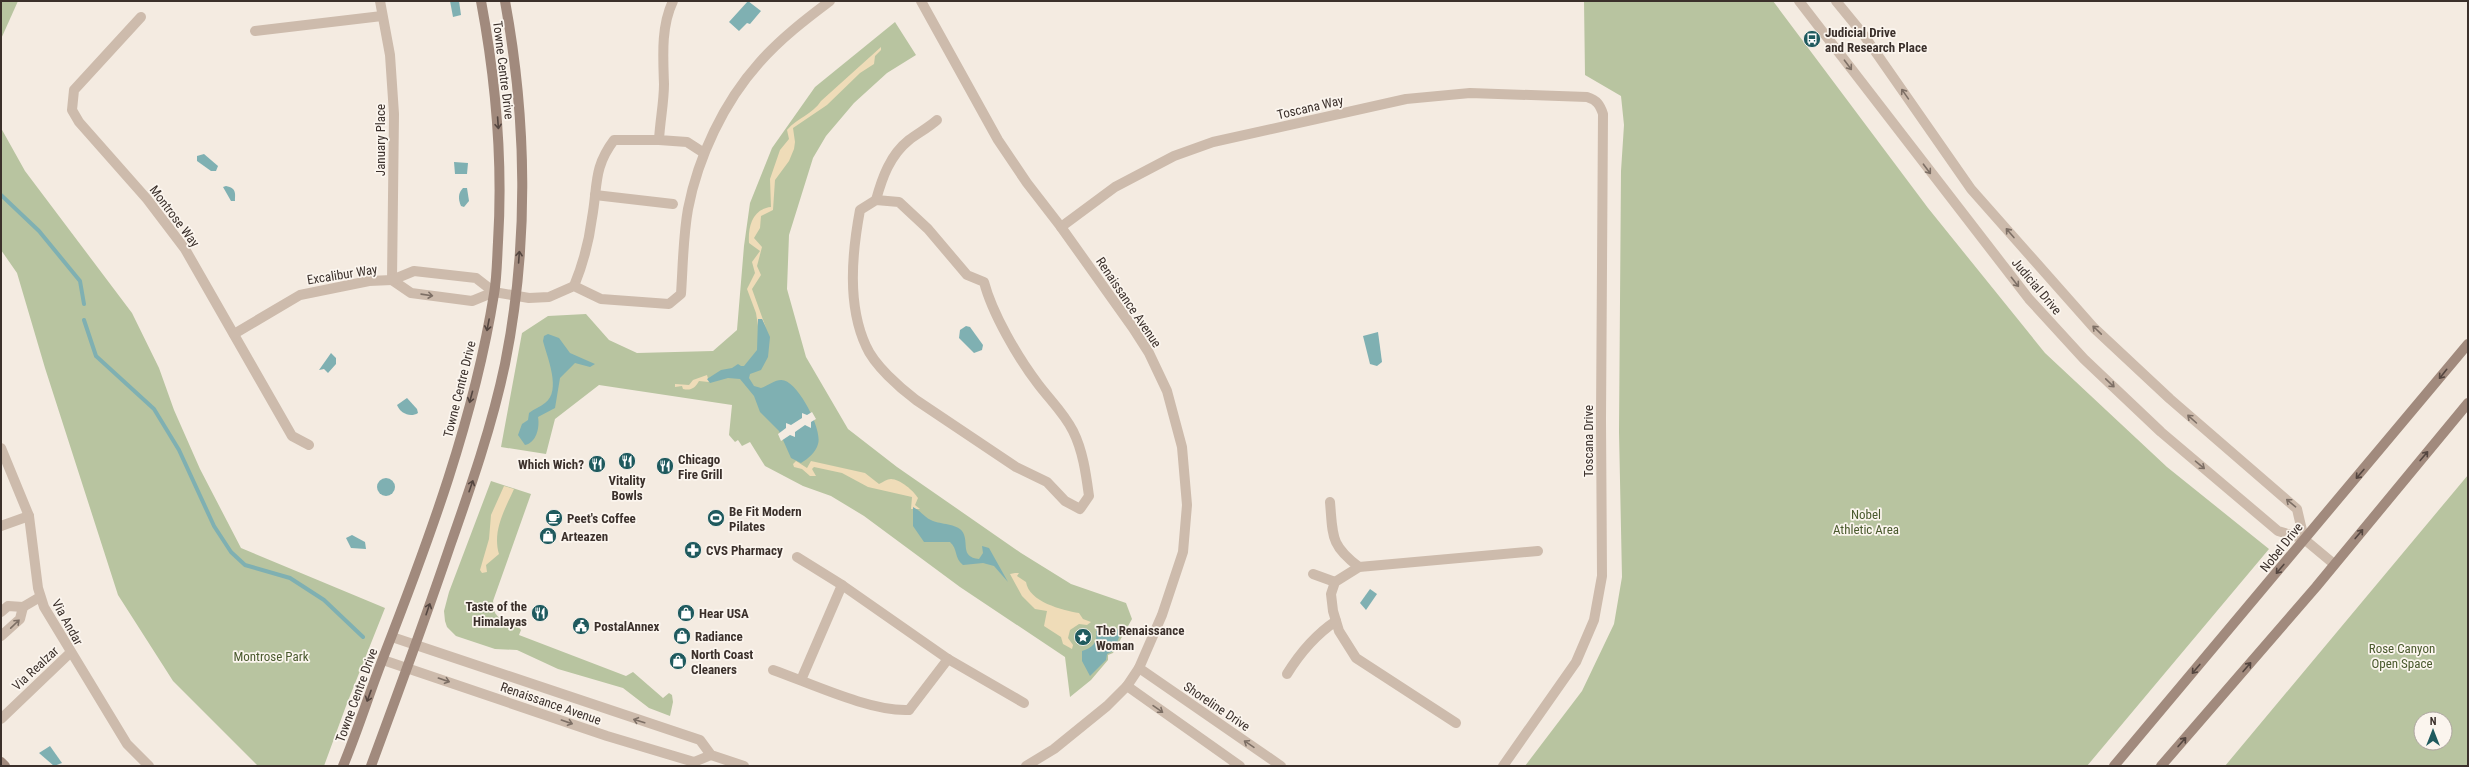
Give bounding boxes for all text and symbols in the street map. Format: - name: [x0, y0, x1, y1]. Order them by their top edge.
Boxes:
- street label: Towne Centre Drive: [490, 20, 517, 120]
- place label: Judicial Drive and Research Place: [1825, 25, 1927, 55]
- bus stop icon: Judicial Drive and Research Place: [1802, 29, 1822, 49]
- one-way arrow: [1844, 60, 1852, 71]
- one-way arrow: [1901, 89, 1909, 100]
- street label: Toscana Way: [1276, 92, 1345, 122]
- street label: January Place: [373, 104, 388, 176]
- one-way arrow: [494, 116, 501, 129]
- one-way arrow: [1922, 163, 1931, 174]
- street label: Montrose Way: [147, 183, 203, 250]
- one-way arrow: [2006, 228, 2015, 239]
- one-way arrow: [516, 251, 523, 264]
- street label: Renaissance Avenue: [1093, 254, 1164, 350]
- street label: Judicial Drive: [2009, 255, 2065, 318]
- street label: Excalibur Way: [306, 261, 379, 287]
- one-way arrow: [2011, 277, 2019, 288]
- one-way arrow: [420, 291, 433, 299]
- one-way arrow: [483, 318, 491, 331]
- one-way arrow: [2092, 325, 2102, 335]
- street label: Towne Centre Drive: [440, 339, 479, 439]
- one-way arrow: [2439, 369, 2448, 379]
- one-way arrow: [2105, 378, 2115, 388]
- one-way arrow: [467, 390, 475, 403]
- street label: Toscana Drive: [1581, 405, 1596, 477]
- one-way arrow: [2187, 414, 2197, 423]
- restaurant icon: Vitality Bowls: [617, 451, 637, 471]
- one-way arrow: [2420, 451, 2429, 461]
- place label: Chicago Fire Grill: [678, 452, 723, 482]
- restaurant icon: Which Wich?: [587, 454, 607, 474]
- restaurant icon: Chicago Fire Grill: [655, 456, 675, 476]
- place label: Which Wich?: [518, 457, 584, 472]
- one-way arrow: [2195, 460, 2205, 469]
- one-way arrow: [2356, 469, 2365, 479]
- place label: Vitality Bowls: [608, 473, 646, 503]
- one-way arrow: [468, 480, 475, 493]
- one-way arrow: [2285, 499, 2296, 508]
- place label: Be Fit Modern Pilates: [729, 504, 802, 534]
- park label: Nobel Athletic Area: [1833, 507, 1899, 537]
- cafe icon: Peet's Coffee: [544, 508, 564, 528]
- sports icon: Be Fit Modern Pilates: [706, 508, 726, 528]
- place label: Peet's Coffee: [567, 511, 636, 526]
- street label: Nobel Drive: [2257, 520, 2306, 575]
- shop icon: Arteazen: [538, 526, 558, 546]
- place label: Arteazen: [561, 529, 608, 544]
- one-way arrow: [2355, 529, 2364, 540]
- pharmacy icon: CVS Pharmacy: [683, 540, 703, 560]
- place label: CVS Pharmacy: [706, 543, 783, 558]
- one-way arrow: [2275, 564, 2284, 574]
- street label: Via Andar: [49, 597, 86, 648]
- place label: Taste of the Himalayas: [465, 599, 527, 629]
- one-way arrow: [425, 603, 433, 615]
- restaurant icon: Taste of the Himalayas: [530, 603, 550, 623]
- shop icon: Hear USA: [676, 603, 696, 623]
- place label: Hear USA: [699, 606, 749, 621]
- public building icon: PostalAnnex: [571, 616, 591, 636]
- one-way arrow: [10, 619, 20, 628]
- place label: PostalAnnex: [594, 619, 660, 634]
- place label: The Renaissance Woman: [1096, 623, 1184, 653]
- shop icon: Radiance: [672, 626, 692, 646]
- place icon: The Renaissance Woman: [1073, 627, 1093, 647]
- place label: Radiance: [695, 629, 743, 644]
- park label: Rose Canyon Open Space: [2369, 641, 2435, 671]
- street label: Via Realzar: [9, 643, 62, 693]
- street label: Towne Centre Drive: [333, 646, 380, 744]
- place label: North Coast Cleaners: [691, 647, 753, 677]
- park label: Montrose Park: [233, 649, 309, 664]
- shop icon: North Coast Cleaners: [668, 651, 688, 671]
- one-way arrow: [2242, 662, 2251, 673]
- one-way arrow: [2192, 663, 2201, 674]
- one-way arrow: [437, 677, 450, 684]
- street label: Renaissance Avenue: [499, 679, 603, 728]
- street label: Shoreline Drive: [1181, 679, 1253, 734]
- one-way arrow: [365, 690, 373, 702]
- one-way arrow: [1153, 705, 1164, 713]
- north arrow: [2413, 711, 2453, 751]
- text: N: [2430, 715, 2437, 728]
- one-way arrow: [633, 717, 646, 724]
- one-way arrow: [560, 719, 573, 726]
- one-way arrow: [2177, 737, 2187, 747]
- one-way arrow: [1244, 740, 1255, 748]

